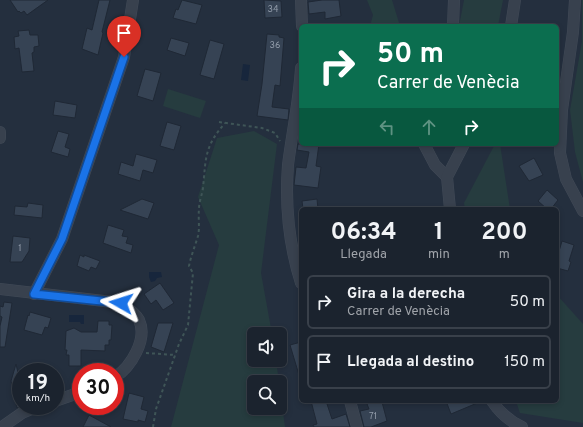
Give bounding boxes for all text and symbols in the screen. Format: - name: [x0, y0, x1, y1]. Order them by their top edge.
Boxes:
- house number: 34: [267, 4, 279, 15]
- pin: [107, 16, 141, 57]
- icon: arrive: [113, 22, 135, 44]
- text: 50 m: [377, 37, 444, 73]
- house number: 36: [270, 40, 280, 51]
- icon: right: [311, 40, 363, 92]
- text: Carrer de Venècia: [377, 72, 519, 95]
- icon: left: [376, 116, 398, 138]
- icon: ahead: [418, 116, 440, 138]
- icon: right: [460, 116, 482, 138]
- text: 06:34: [330, 218, 397, 248]
- text: 1: [434, 218, 444, 248]
- text: 200: [481, 218, 528, 248]
- house number: 1: [18, 243, 22, 254]
- text: Llegada: [340, 247, 387, 263]
- text: min: [428, 247, 450, 263]
- text: m: [499, 247, 510, 263]
- position arrow: [100, 282, 142, 324]
- text: Gira a la derecha: [347, 285, 465, 304]
- icon: right: [313, 291, 335, 313]
- text: 50 m: [510, 293, 545, 312]
- text: Carrer de Venècia: [347, 304, 450, 320]
- map controls: [247, 327, 287, 415]
- button: sound: [247, 327, 287, 367]
- icon: arrive: [313, 351, 335, 373]
- text: Llegada al destino: [347, 353, 474, 372]
- text: 150 m: [504, 353, 545, 372]
- speed limit sign: 30: [72, 363, 124, 415]
- text: 19: [28, 371, 48, 397]
- button: search: [247, 375, 287, 415]
- text: km/h: [26, 392, 50, 405]
- house number: 71: [369, 411, 377, 422]

